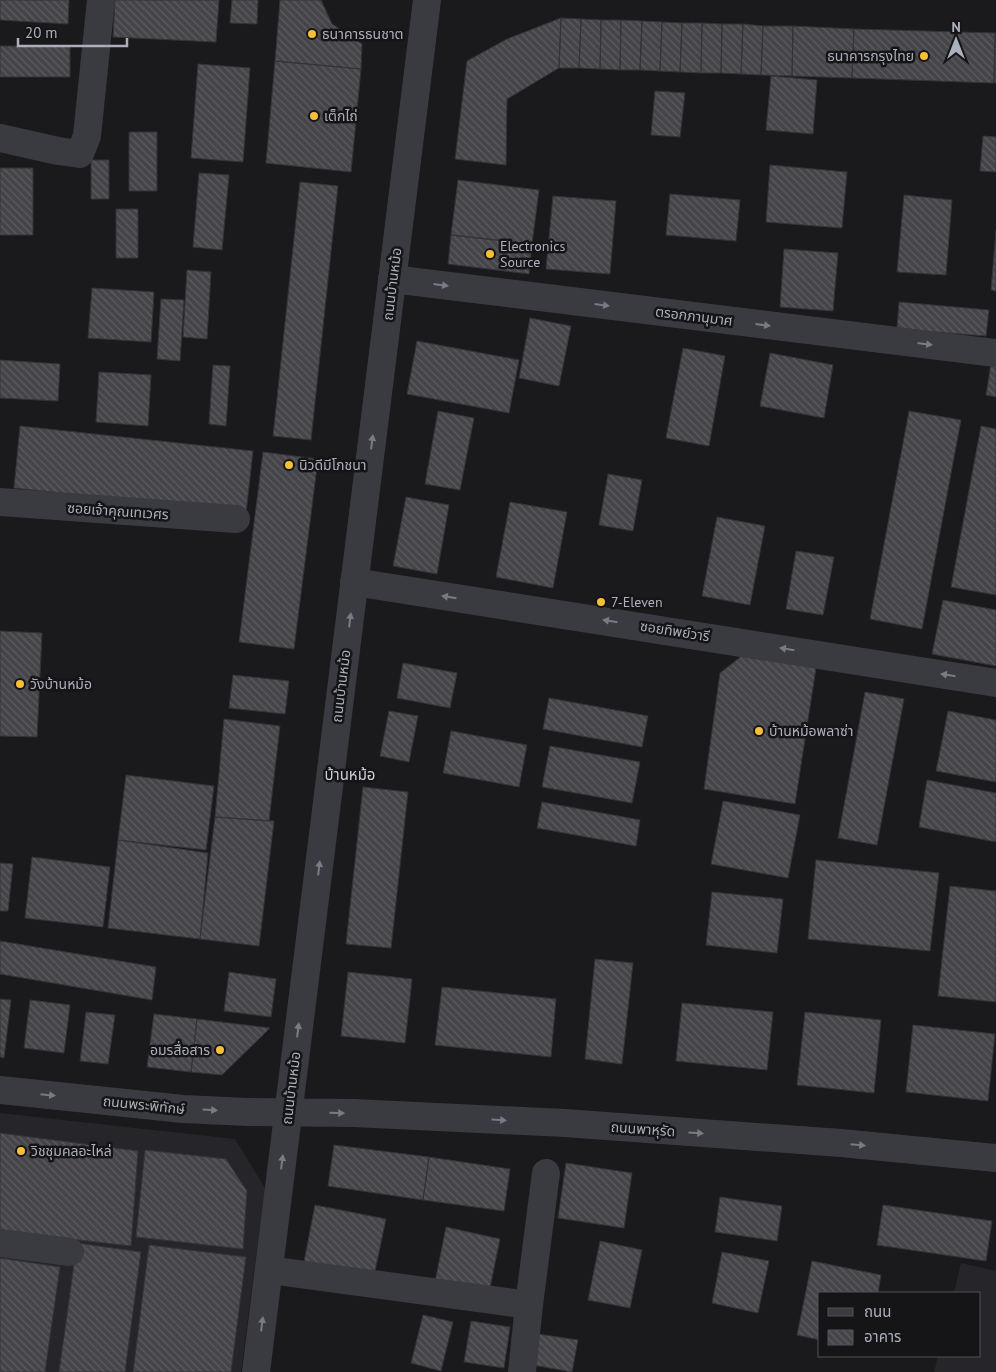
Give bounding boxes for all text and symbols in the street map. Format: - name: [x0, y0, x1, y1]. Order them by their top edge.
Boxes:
- scale bar: [18, 15, 126, 47]
- north arrow: [931, 15, 981, 65]
- text: N: [951, 18, 961, 36]
- text: 20 m: [25, 23, 58, 42]
- place label: ธนาคารธนชาต: [322, 25, 403, 43]
- marker: ธนาคารธนชาต: [306, 28, 318, 40]
- place label: ธนาคารกรุงไทย: [827, 47, 914, 65]
- marker: ธนาคารกรุงไทย: [918, 50, 930, 62]
- place label: เต็กไถ่: [324, 107, 358, 125]
- marker: เต็กไถ่: [308, 110, 320, 122]
- place label: Electronics Source: [500, 237, 566, 271]
- street label: ถนนบ้านหม้อ: [379, 247, 405, 321]
- marker: Electronics Source: [484, 248, 496, 260]
- one-way arrow: [433, 281, 449, 289]
- one-way arrow: [594, 301, 610, 309]
- street label: ตรอกภานุมาศ: [654, 302, 734, 330]
- one-way arrow: [756, 321, 772, 329]
- one-way arrow: [917, 340, 933, 348]
- one-way arrow: [368, 433, 376, 449]
- place label: นิวดีมีโภชนา: [299, 456, 366, 474]
- marker: นิวดีมีโภชนา: [283, 459, 295, 471]
- street label: ซอยเจ้าคุณเทเวศร: [67, 498, 169, 524]
- one-way arrow: [441, 592, 457, 600]
- place label: 7-Eleven: [611, 593, 663, 611]
- marker: 7-Eleven: [595, 596, 607, 608]
- one-way arrow: [346, 612, 354, 628]
- one-way arrow: [601, 617, 617, 625]
- street label: ซอยทิพย์วารี: [639, 617, 711, 645]
- one-way arrow: [779, 645, 795, 653]
- street label: ถนนบ้านหม้อ: [328, 649, 354, 723]
- one-way arrow: [940, 670, 956, 678]
- place label: วังบ้านหม้อ: [30, 675, 92, 693]
- marker: วังบ้านหม้อ: [14, 678, 26, 690]
- place label: บ้านหม้อพลาซ่า: [769, 722, 853, 740]
- marker: บ้านหม้อพลาซ่า: [753, 725, 765, 737]
- district label: บ้านหม้อ: [325, 765, 375, 784]
- one-way arrow: [315, 860, 323, 876]
- one-way arrow: [295, 1021, 303, 1037]
- place label: อมรสื่อสาร: [150, 1040, 210, 1059]
- marker: อมรสื่อสาร: [214, 1044, 226, 1056]
- street label: ถนนบ้านหม้อ: [278, 1051, 304, 1125]
- one-way arrow: [41, 1091, 57, 1099]
- street label: ถนนพระพิทักษ์: [102, 1092, 186, 1118]
- one-way arrow: [202, 1107, 218, 1115]
- one-way arrow: [329, 1109, 345, 1117]
- one-way arrow: [492, 1116, 508, 1124]
- street label: ถนนพาหุรัด: [610, 1118, 676, 1140]
- one-way arrow: [689, 1129, 705, 1137]
- one-way arrow: [851, 1141, 867, 1149]
- place label: วิชชุมคลอะไหล่: [30, 1142, 112, 1160]
- marker: วิชชุมคลอะไหล่: [15, 1145, 27, 1157]
- one-way arrow: [278, 1154, 286, 1170]
- legend: [818, 1292, 981, 1357]
- text: ถนน: [864, 1302, 891, 1321]
- one-way arrow: [258, 1315, 266, 1331]
- text: อาคาร: [864, 1327, 901, 1346]

